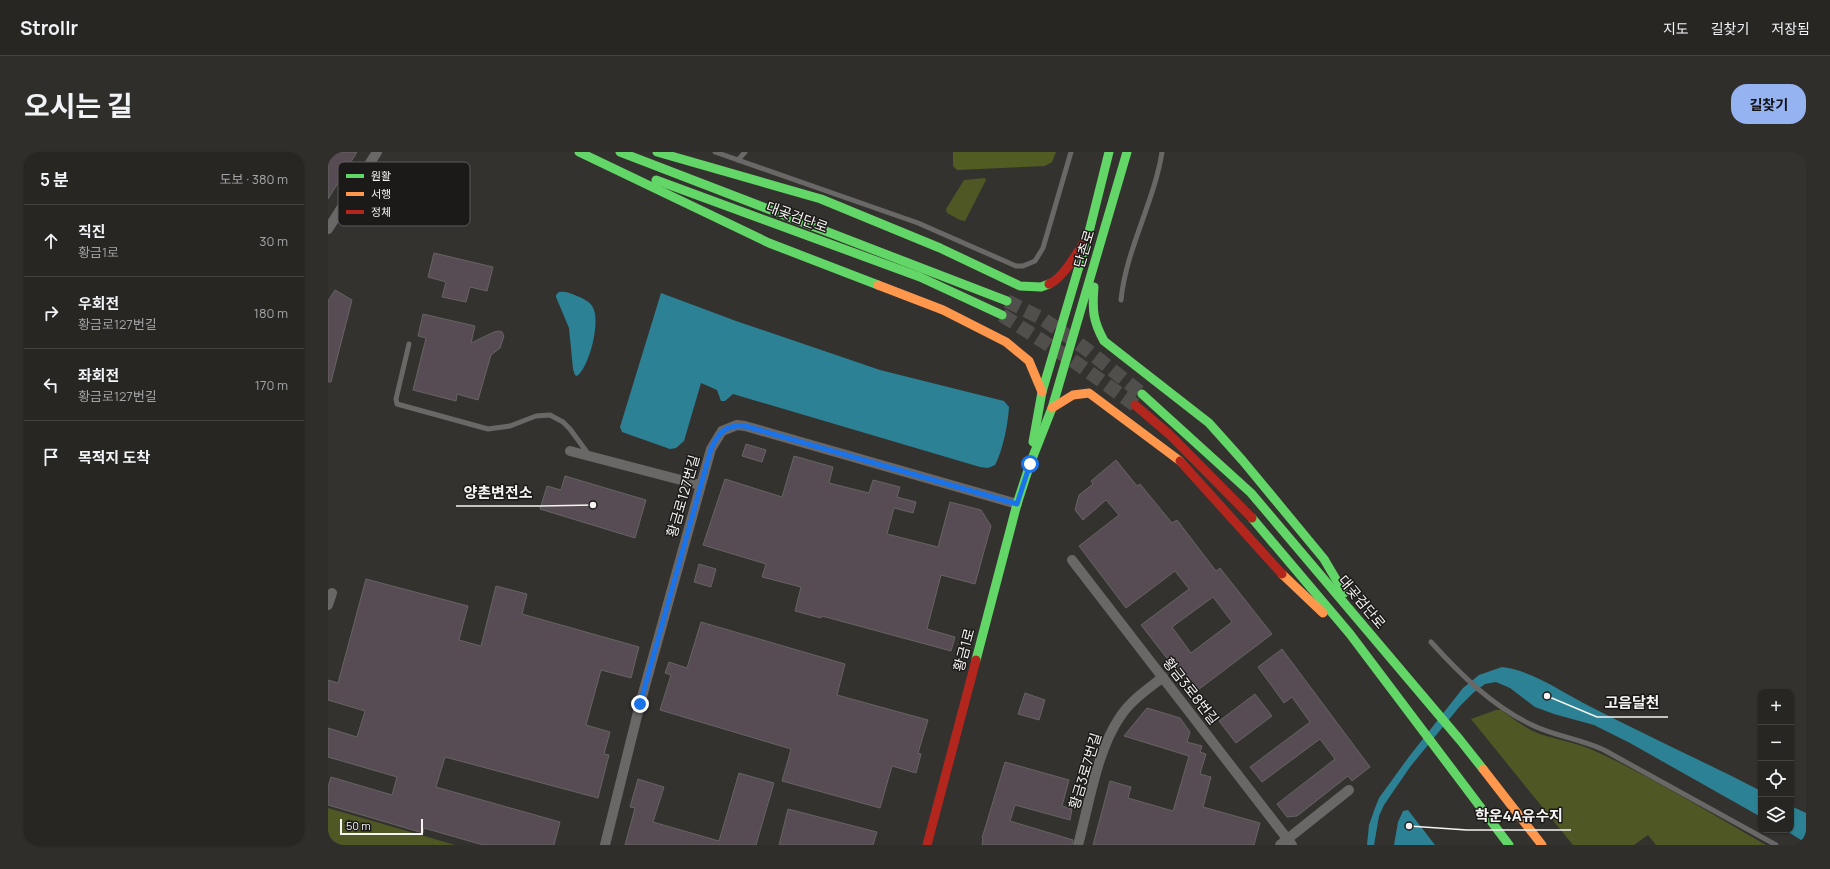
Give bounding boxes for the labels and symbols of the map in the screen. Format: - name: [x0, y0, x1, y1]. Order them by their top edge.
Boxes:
- legend: [338, 162, 470, 226]
- text: 원활: [371, 168, 391, 183]
- text: 서행: [371, 186, 391, 201]
- street label: 대곶검단로: [764, 197, 831, 237]
- text: 정체: [371, 204, 391, 219]
- street label: 단촌로: [1069, 227, 1098, 270]
- street label: 황금로127번길: [662, 452, 703, 539]
- route start: [1021, 455, 1039, 473]
- callout: 양촌변전소: [456, 479, 541, 506]
- text: 양촌변전소: [463, 482, 533, 503]
- street label: 대곶검단로: [1334, 571, 1390, 633]
- street label: 황금1로: [949, 626, 978, 674]
- street label: 황금3로8번길: [1159, 653, 1224, 728]
- callout: 고음달천: [1597, 690, 1668, 717]
- text: 고음달천: [1604, 692, 1660, 713]
- route end: [631, 695, 649, 713]
- street label: 황금3로7번길: [1064, 730, 1105, 811]
- callout: 학운4A유수지: [1467, 803, 1571, 830]
- text: 학운4A유수지: [1475, 805, 1563, 826]
- scale bar: [340, 817, 423, 836]

